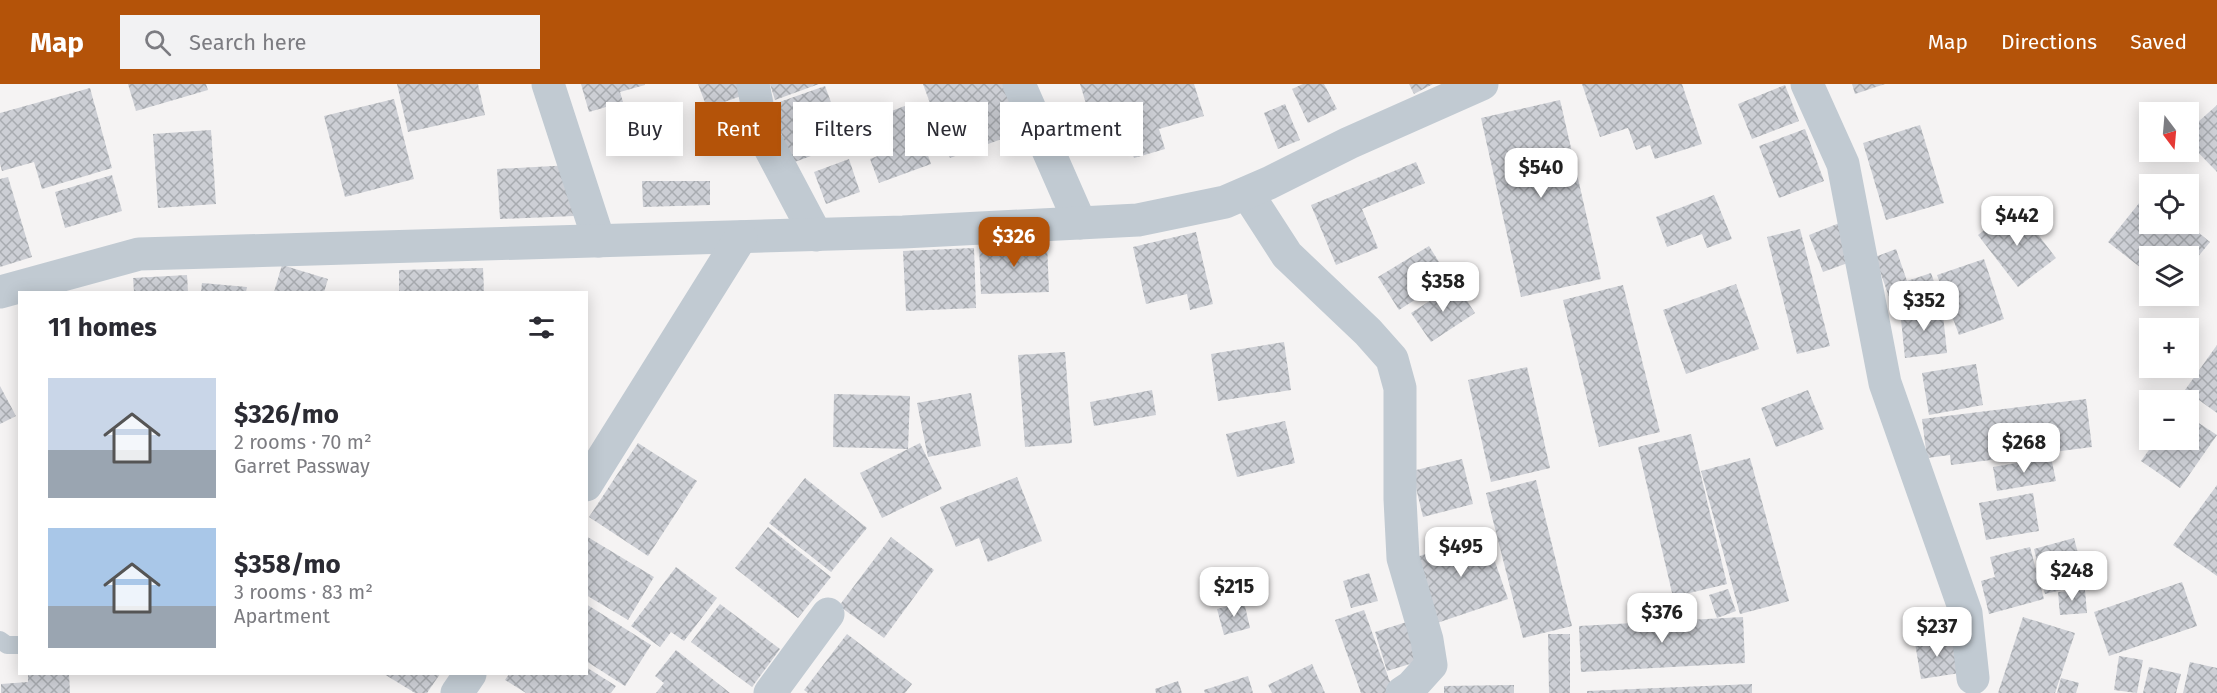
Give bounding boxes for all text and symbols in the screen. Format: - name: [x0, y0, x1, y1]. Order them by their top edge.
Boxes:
- search box: [120, 15, 540, 69]
- text: Map: [30, 26, 84, 59]
- icon: search: [141, 26, 174, 59]
- text: Search here: [189, 29, 307, 56]
- text: Map: [1928, 29, 1968, 55]
- text: Directions: [2001, 29, 2097, 55]
- text: Saved: [2130, 29, 2187, 55]
- chip: Buy: [606, 102, 683, 156]
- chip: Rent: [695, 102, 781, 156]
- chip: Filters: [793, 102, 893, 156]
- chip: New: [905, 102, 988, 156]
- chip: Apartment: [1000, 102, 1143, 156]
- north arrow: [2139, 102, 2199, 162]
- map controls: [2139, 102, 2199, 450]
- pin: $540: [1505, 148, 1577, 199]
- text: $540: [1519, 155, 1563, 179]
- button: locate: [2139, 174, 2199, 234]
- pin: $442: [1981, 196, 2053, 247]
- text: $442: [1995, 203, 2039, 227]
- pin: $326: [978, 217, 1050, 268]
- text: $326: [993, 224, 1035, 248]
- button: layers: [2139, 246, 2199, 306]
- pin: $358: [1407, 262, 1479, 313]
- text: $358: [1421, 269, 1465, 293]
- pin: $352: [1888, 281, 1960, 332]
- text: $352: [1903, 288, 1945, 312]
- icon: filters: [525, 311, 558, 344]
- text: 11 homes: [48, 312, 157, 343]
- button: +: [2139, 318, 2199, 378]
- button: −: [2139, 390, 2199, 450]
- text: $326/mo: [234, 399, 339, 430]
- icon: home: [96, 402, 168, 474]
- pin: $268: [1988, 423, 2060, 474]
- text: 2 rooms · 70 m²: [234, 430, 372, 454]
- text: $268: [2002, 430, 2046, 454]
- text: Garret Passway: [234, 454, 370, 478]
- pin: $495: [1425, 527, 1497, 578]
- text: $495: [1439, 534, 1483, 558]
- text: $358/mo: [234, 549, 341, 580]
- pin: $248: [2036, 551, 2108, 602]
- icon: home: [96, 552, 168, 624]
- text: $248: [2050, 558, 2094, 582]
- pin: $215: [1198, 567, 1270, 618]
- text: $215: [1214, 574, 1254, 598]
- text: 3 rooms · 83 m²: [234, 580, 373, 604]
- pin: $376: [1626, 593, 1698, 644]
- text: $376: [1641, 600, 1683, 624]
- text: Apartment: [234, 604, 330, 628]
- pin: $237: [1901, 607, 1973, 658]
- text: $237: [1917, 614, 1957, 638]

